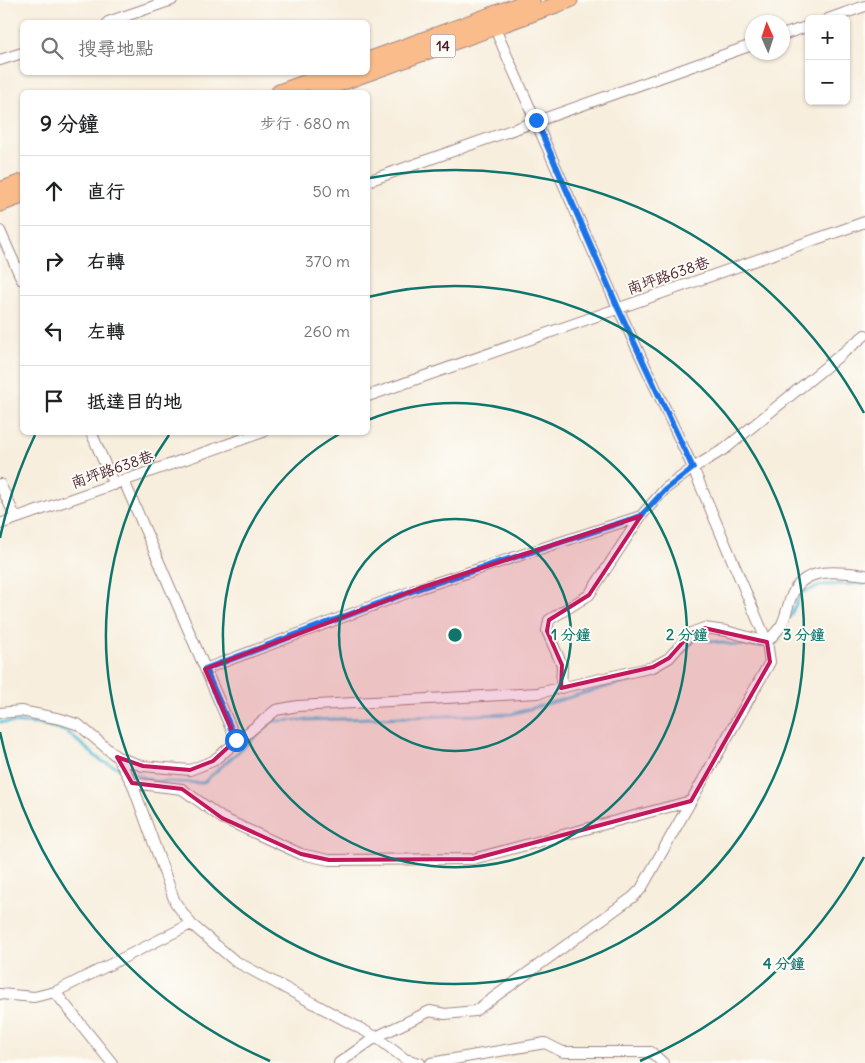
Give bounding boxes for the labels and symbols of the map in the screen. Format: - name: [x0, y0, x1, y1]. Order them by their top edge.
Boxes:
- north arrow: [745, 15, 790, 60]
- road number: 14: [430, 34, 456, 58]
- route end: [525, 109, 548, 132]
- street label: 南坪路638巷: [624, 252, 712, 298]
- street label: 南坪路638巷: [68, 446, 156, 492]
- text: 1 分鐘: [551, 625, 591, 644]
- text: 2 分鐘: [666, 625, 708, 644]
- text: 3 分鐘: [783, 625, 825, 644]
- centre of rings: [446, 626, 464, 644]
- route start: [225, 729, 248, 752]
- text: 4 分鐘: [763, 954, 805, 973]

